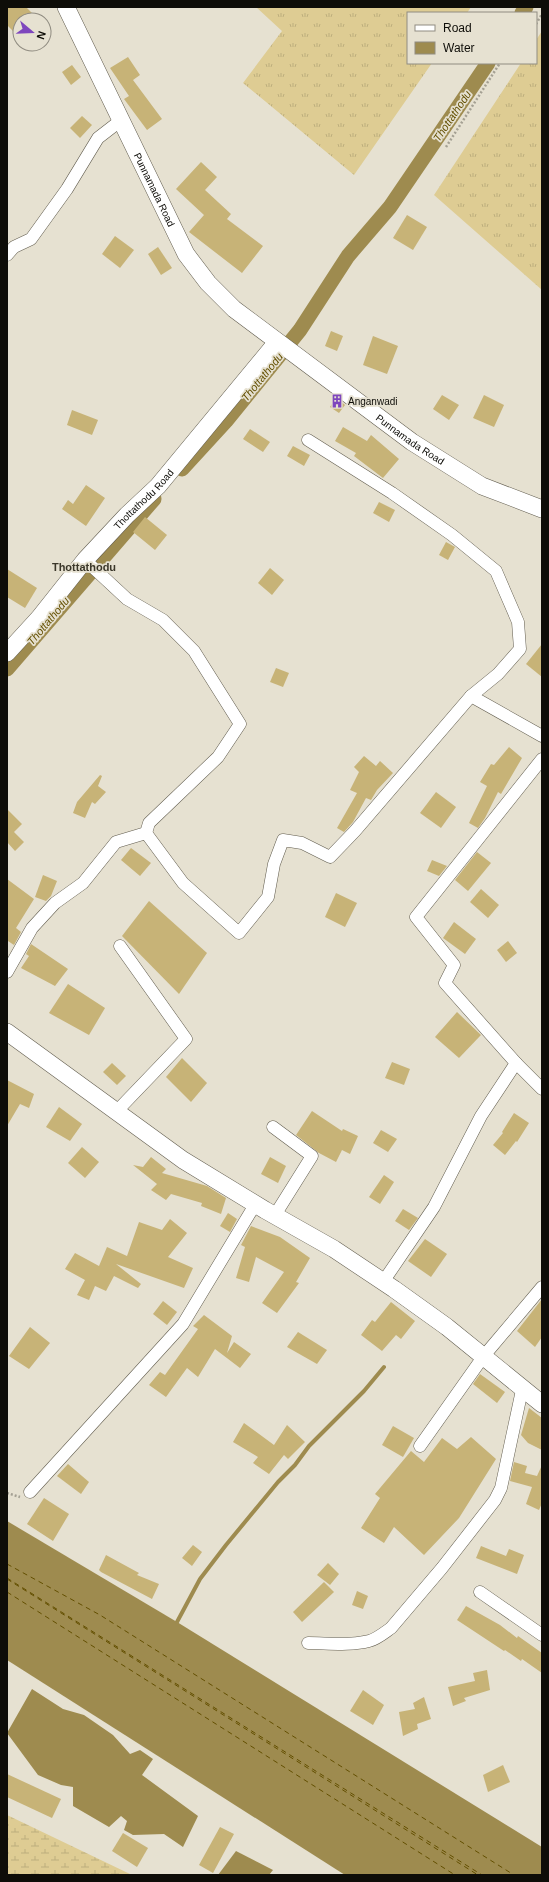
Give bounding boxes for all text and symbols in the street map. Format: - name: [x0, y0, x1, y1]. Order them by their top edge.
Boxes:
- north arrow: [12, 12, 52, 52]
- legend: [407, 12, 537, 64]
- text: Road: [443, 21, 472, 35]
- text: N: [34, 30, 48, 41]
- text: Water: [443, 41, 475, 55]
- water label: Thottathodu: [431, 88, 473, 144]
- street label: Punnamada Road: [132, 151, 177, 228]
- water label: Thottathodu: [239, 350, 285, 404]
- building icon: Anganwadi: [329, 393, 345, 409]
- place label: Anganwadi: [348, 396, 397, 407]
- street label: Punnamada Road: [374, 412, 447, 467]
- street label: Thottathodu Road: [111, 467, 175, 531]
- district label: Thottathodu: [52, 561, 116, 573]
- water label: Thottathodu: [25, 595, 71, 647]

